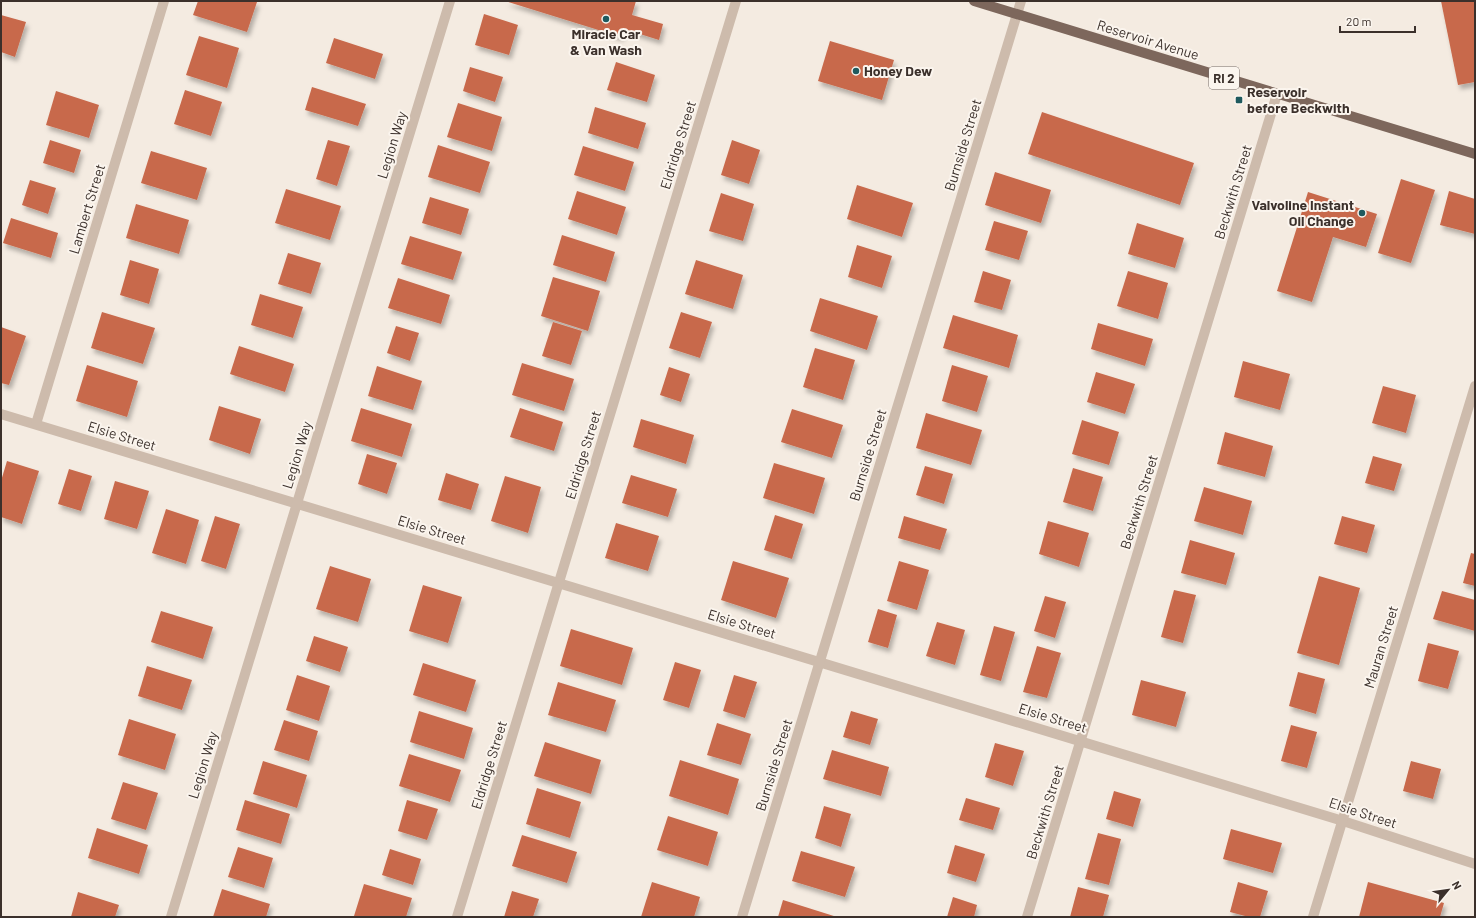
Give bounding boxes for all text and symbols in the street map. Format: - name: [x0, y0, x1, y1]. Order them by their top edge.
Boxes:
- scale bar: [1340, 8, 1415, 34]
- marker: Miracle Car & Van Wash: [601, 14, 611, 24]
- text: 20 m: [1346, 14, 1372, 28]
- street label: Reservoir Avenue: [1095, 16, 1201, 63]
- place label: Miracle Car & Van Wash: [570, 25, 642, 58]
- place label: Honey Dew: [864, 62, 932, 79]
- marker: Honey Dew: [851, 66, 861, 76]
- road number: RI 2: [1209, 67, 1239, 89]
- place label: Reservoir before Beckwith: [1247, 83, 1350, 116]
- marker: Reservoir before Beckwith: [1234, 95, 1244, 105]
- street label: Burnside Street: [940, 97, 985, 193]
- street label: Eldridge Street: [656, 99, 699, 191]
- street label: Legion Way: [373, 109, 410, 181]
- street label: Beckwith Street: [1210, 143, 1255, 241]
- street label: Lambert Street: [65, 162, 108, 256]
- place label: Valvoline Instant Oil Change: [1252, 196, 1354, 229]
- marker: Valvoline Instant Oil Change: [1357, 208, 1367, 218]
- street label: Burnside Street: [845, 407, 890, 503]
- street label: Eldridge Street: [561, 409, 604, 501]
- street label: Elsie Street: [86, 417, 158, 454]
- street label: Legion Way: [278, 419, 315, 491]
- street label: Beckwith Street: [1116, 453, 1161, 551]
- street label: Elsie Street: [396, 511, 468, 548]
- street label: Mauran Street: [1360, 604, 1401, 690]
- street label: Elsie Street: [706, 605, 778, 642]
- street label: Elsie Street: [1017, 699, 1089, 736]
- street label: Burnside Street: [751, 717, 796, 813]
- street label: Eldridge Street: [467, 719, 510, 811]
- street label: Legion Way: [184, 729, 221, 801]
- street label: Beckwith Street: [1022, 763, 1067, 861]
- street label: Elsie Street: [1327, 794, 1399, 831]
- north arrow: [1428, 870, 1468, 910]
- text: N: [1450, 879, 1465, 891]

